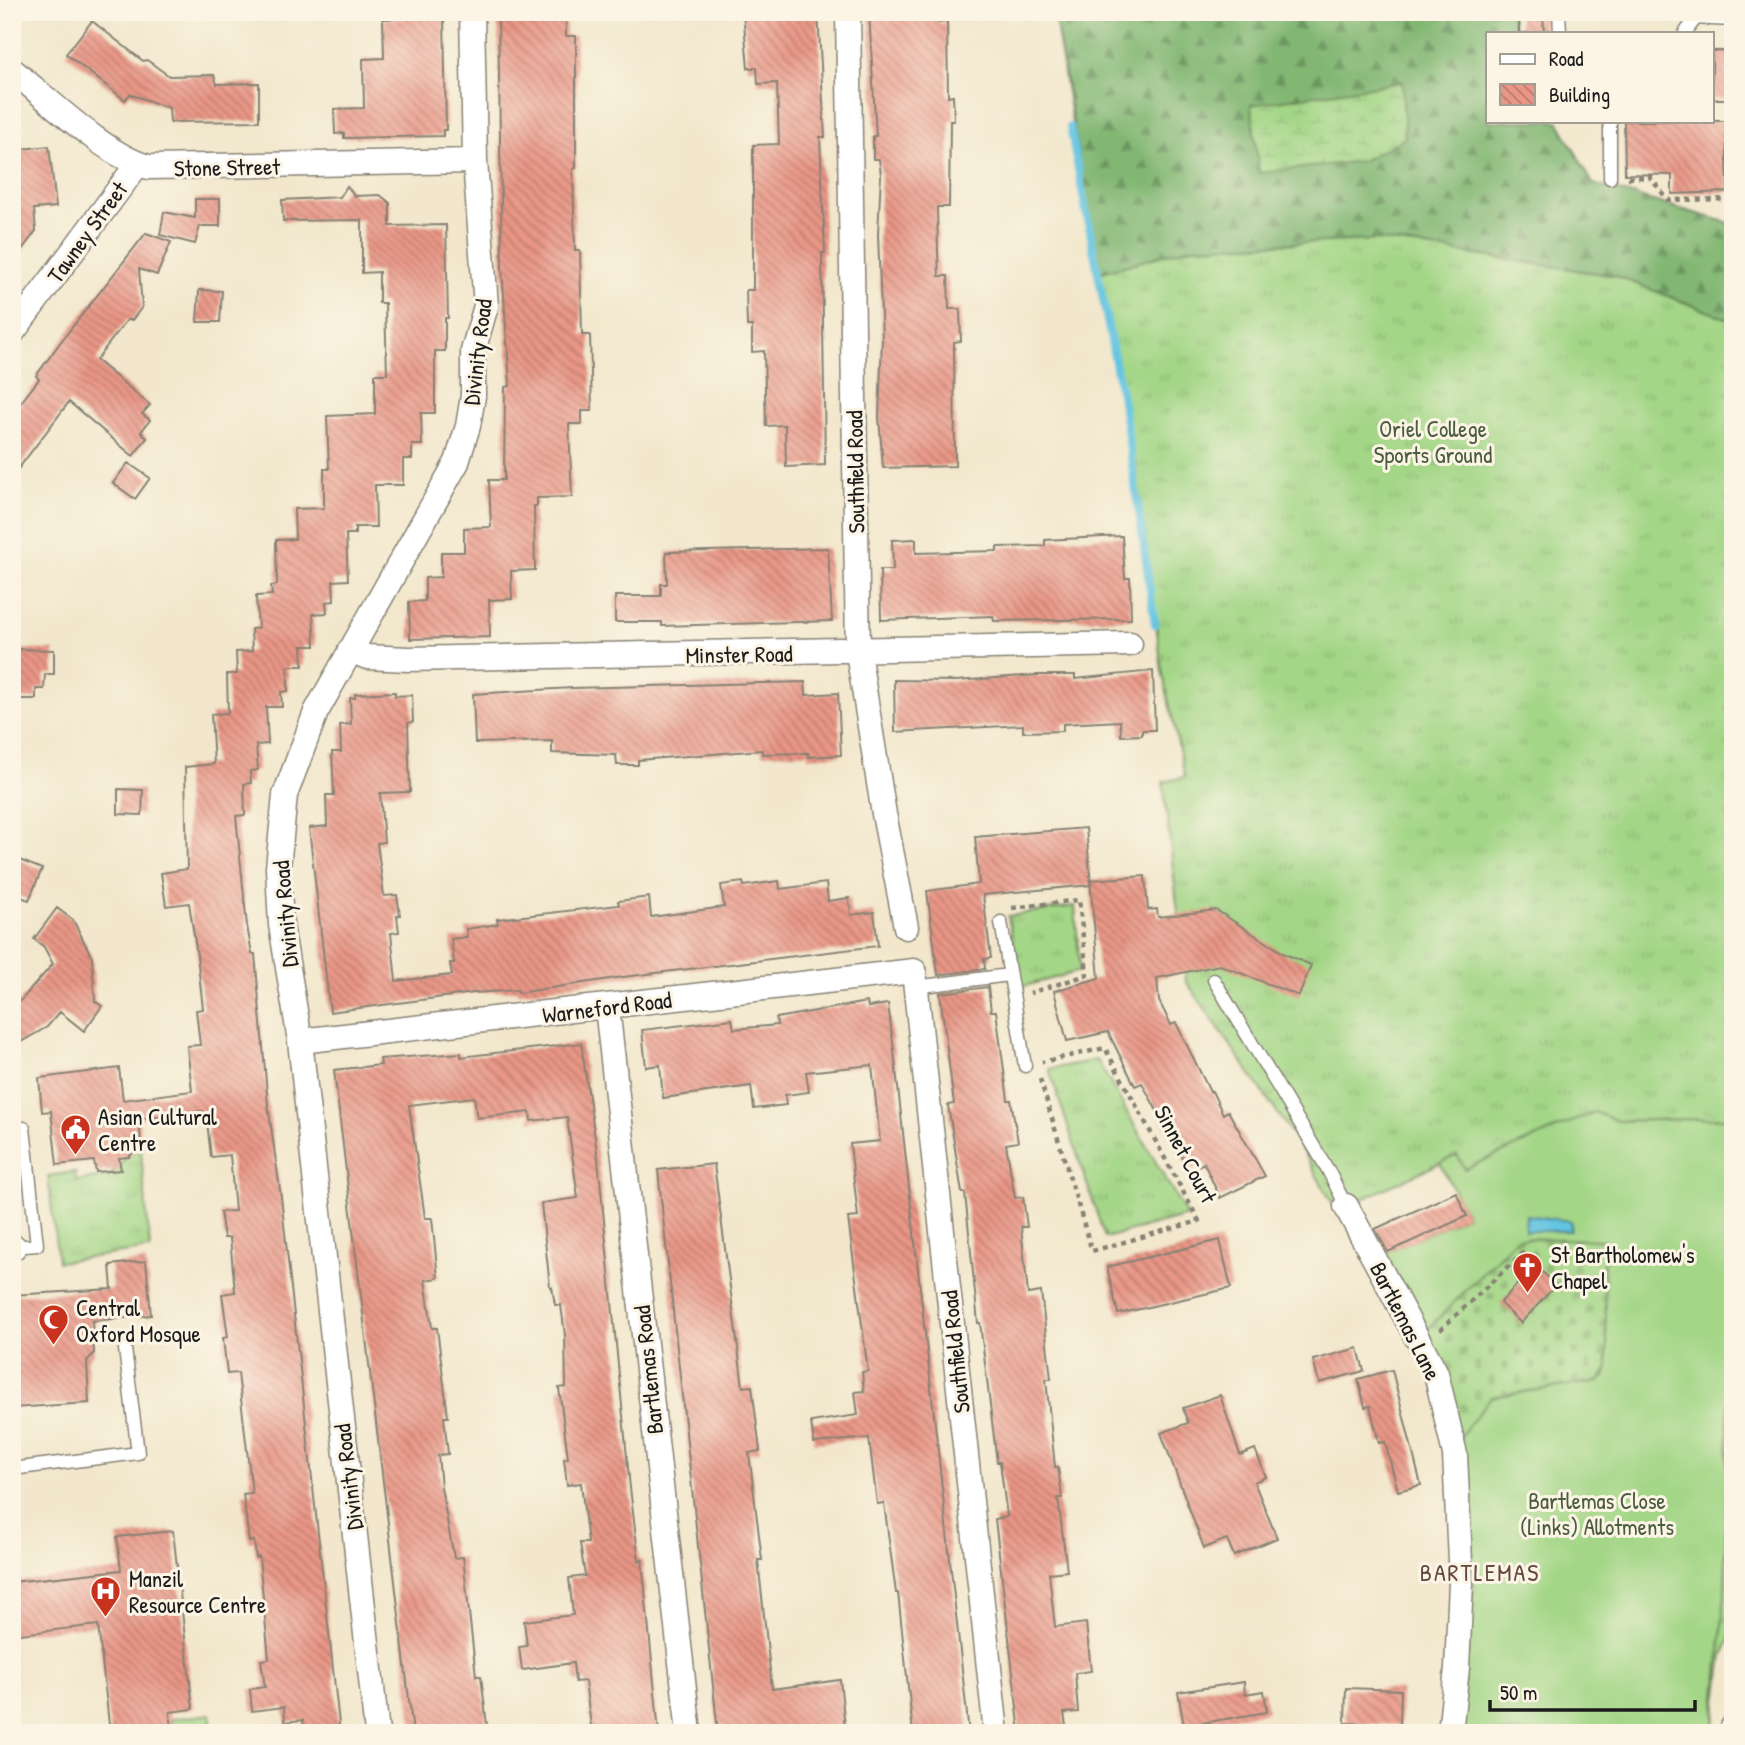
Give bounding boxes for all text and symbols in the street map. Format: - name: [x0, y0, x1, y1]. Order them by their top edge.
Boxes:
- legend: [1486, 32, 1714, 122]
- text: Road: [1549, 44, 1583, 73]
- text: Building: [1549, 80, 1610, 109]
- street label: Stone Street: [174, 151, 281, 183]
- street label: Tawney Street: [40, 174, 135, 289]
- street label: Divinity Road: [455, 297, 499, 407]
- street label: Southfield Road: [838, 410, 872, 534]
- park label: Oriel College Sports Ground: [1374, 413, 1492, 470]
- street label: Minster Road: [685, 638, 793, 670]
- street label: Divinity Road: [265, 860, 305, 968]
- street label: Warneford Road: [541, 984, 673, 1030]
- street label: Sinnet Court: [1147, 1100, 1225, 1209]
- place label: Asian Cultural Centre: [98, 1101, 218, 1158]
- public building icon: Asian Cultural Centre: [58, 1112, 92, 1156]
- place label: St Bartholomew's Chapel: [1551, 1239, 1695, 1296]
- church icon: St Bartholomew's Chapel: [1511, 1250, 1545, 1294]
- street label: Bartlemas Lane: [1363, 1257, 1449, 1385]
- street label: Southfield Road: [933, 1289, 977, 1415]
- place label: Central Oxford Mosque: [76, 1292, 201, 1349]
- mosque icon: Central Oxford Mosque: [36, 1303, 70, 1347]
- street label: Bartlemas Road: [626, 1304, 670, 1436]
- street label: Divinity Road: [326, 1422, 370, 1532]
- park label: Bartlemas Close (Links) Allotments: [1520, 1485, 1674, 1542]
- district label: BARTLEMAS: [1420, 1556, 1540, 1588]
- place label: Manzil Resource Centre: [129, 1563, 266, 1620]
- hospital icon: Manzil Resource Centre: [89, 1574, 123, 1618]
- scale bar: [1490, 1668, 1694, 1712]
- text: 50 m: [1500, 1678, 1537, 1707]

